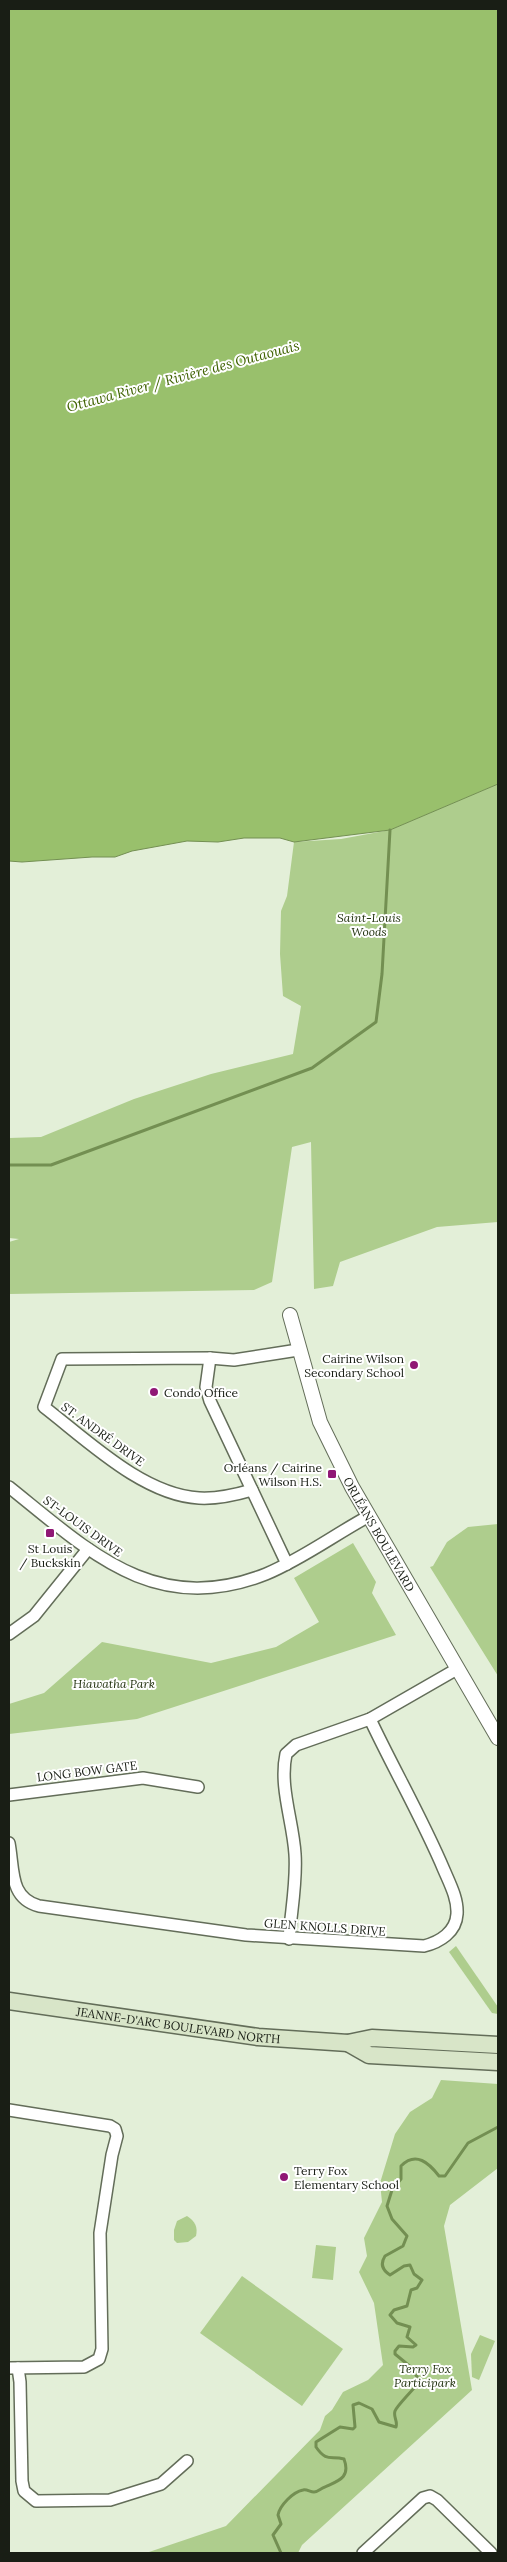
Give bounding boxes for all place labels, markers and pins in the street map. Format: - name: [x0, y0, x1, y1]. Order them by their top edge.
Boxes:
- place label: Cairine Wilson Secondary School: [304, 1351, 404, 1380]
- marker: Cairine Wilson Secondary School: [408, 1359, 420, 1371]
- place label: Condo Office: [164, 1385, 239, 1400]
- marker: Condo Office: [148, 1386, 160, 1398]
- place label: Orléans / Cairine Wilson H.S.: [224, 1460, 322, 1489]
- marker: Orléans / Cairine Wilson H.S.: [326, 1468, 338, 1480]
- marker: St Louis / Buckskin: [44, 1527, 56, 1539]
- place label: St Louis / Buckskin: [19, 1541, 81, 1571]
- place label: Terry Fox Elementary School: [294, 2163, 399, 2192]
- marker: Terry Fox Elementary School: [278, 2171, 290, 2183]

